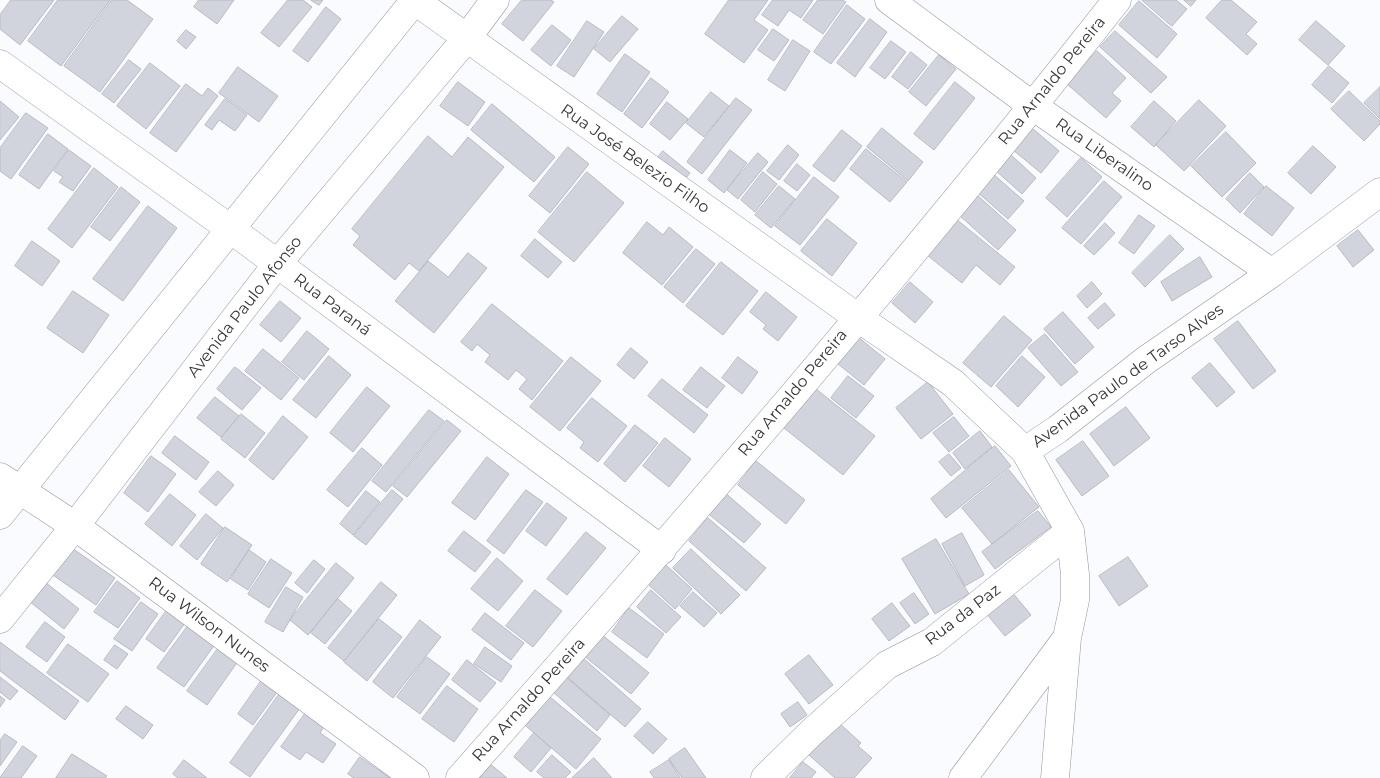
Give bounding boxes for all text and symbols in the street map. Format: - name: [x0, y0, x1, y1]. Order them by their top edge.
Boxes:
- street label: Rua Arnaldo Pereira: [994, 13, 1110, 149]
- street label: Rua José Belezio Filho: [557, 100, 713, 218]
- street label: Rua Liberalino: [1051, 114, 1157, 196]
- street label: Avenida Paulo Afonso: [184, 232, 306, 382]
- street label: Rua Paraná: [289, 270, 375, 340]
- street label: Avenida Paulo de Tarso Alves: [1029, 300, 1227, 452]
- street label: Rua Arnaldo Pereira: [734, 326, 852, 460]
- street label: Rua Wilson Nunes: [145, 573, 273, 677]
- street label: Rua da Paz: [922, 580, 1004, 650]
- street label: Rua Arnaldo Pereira: [468, 634, 590, 766]

